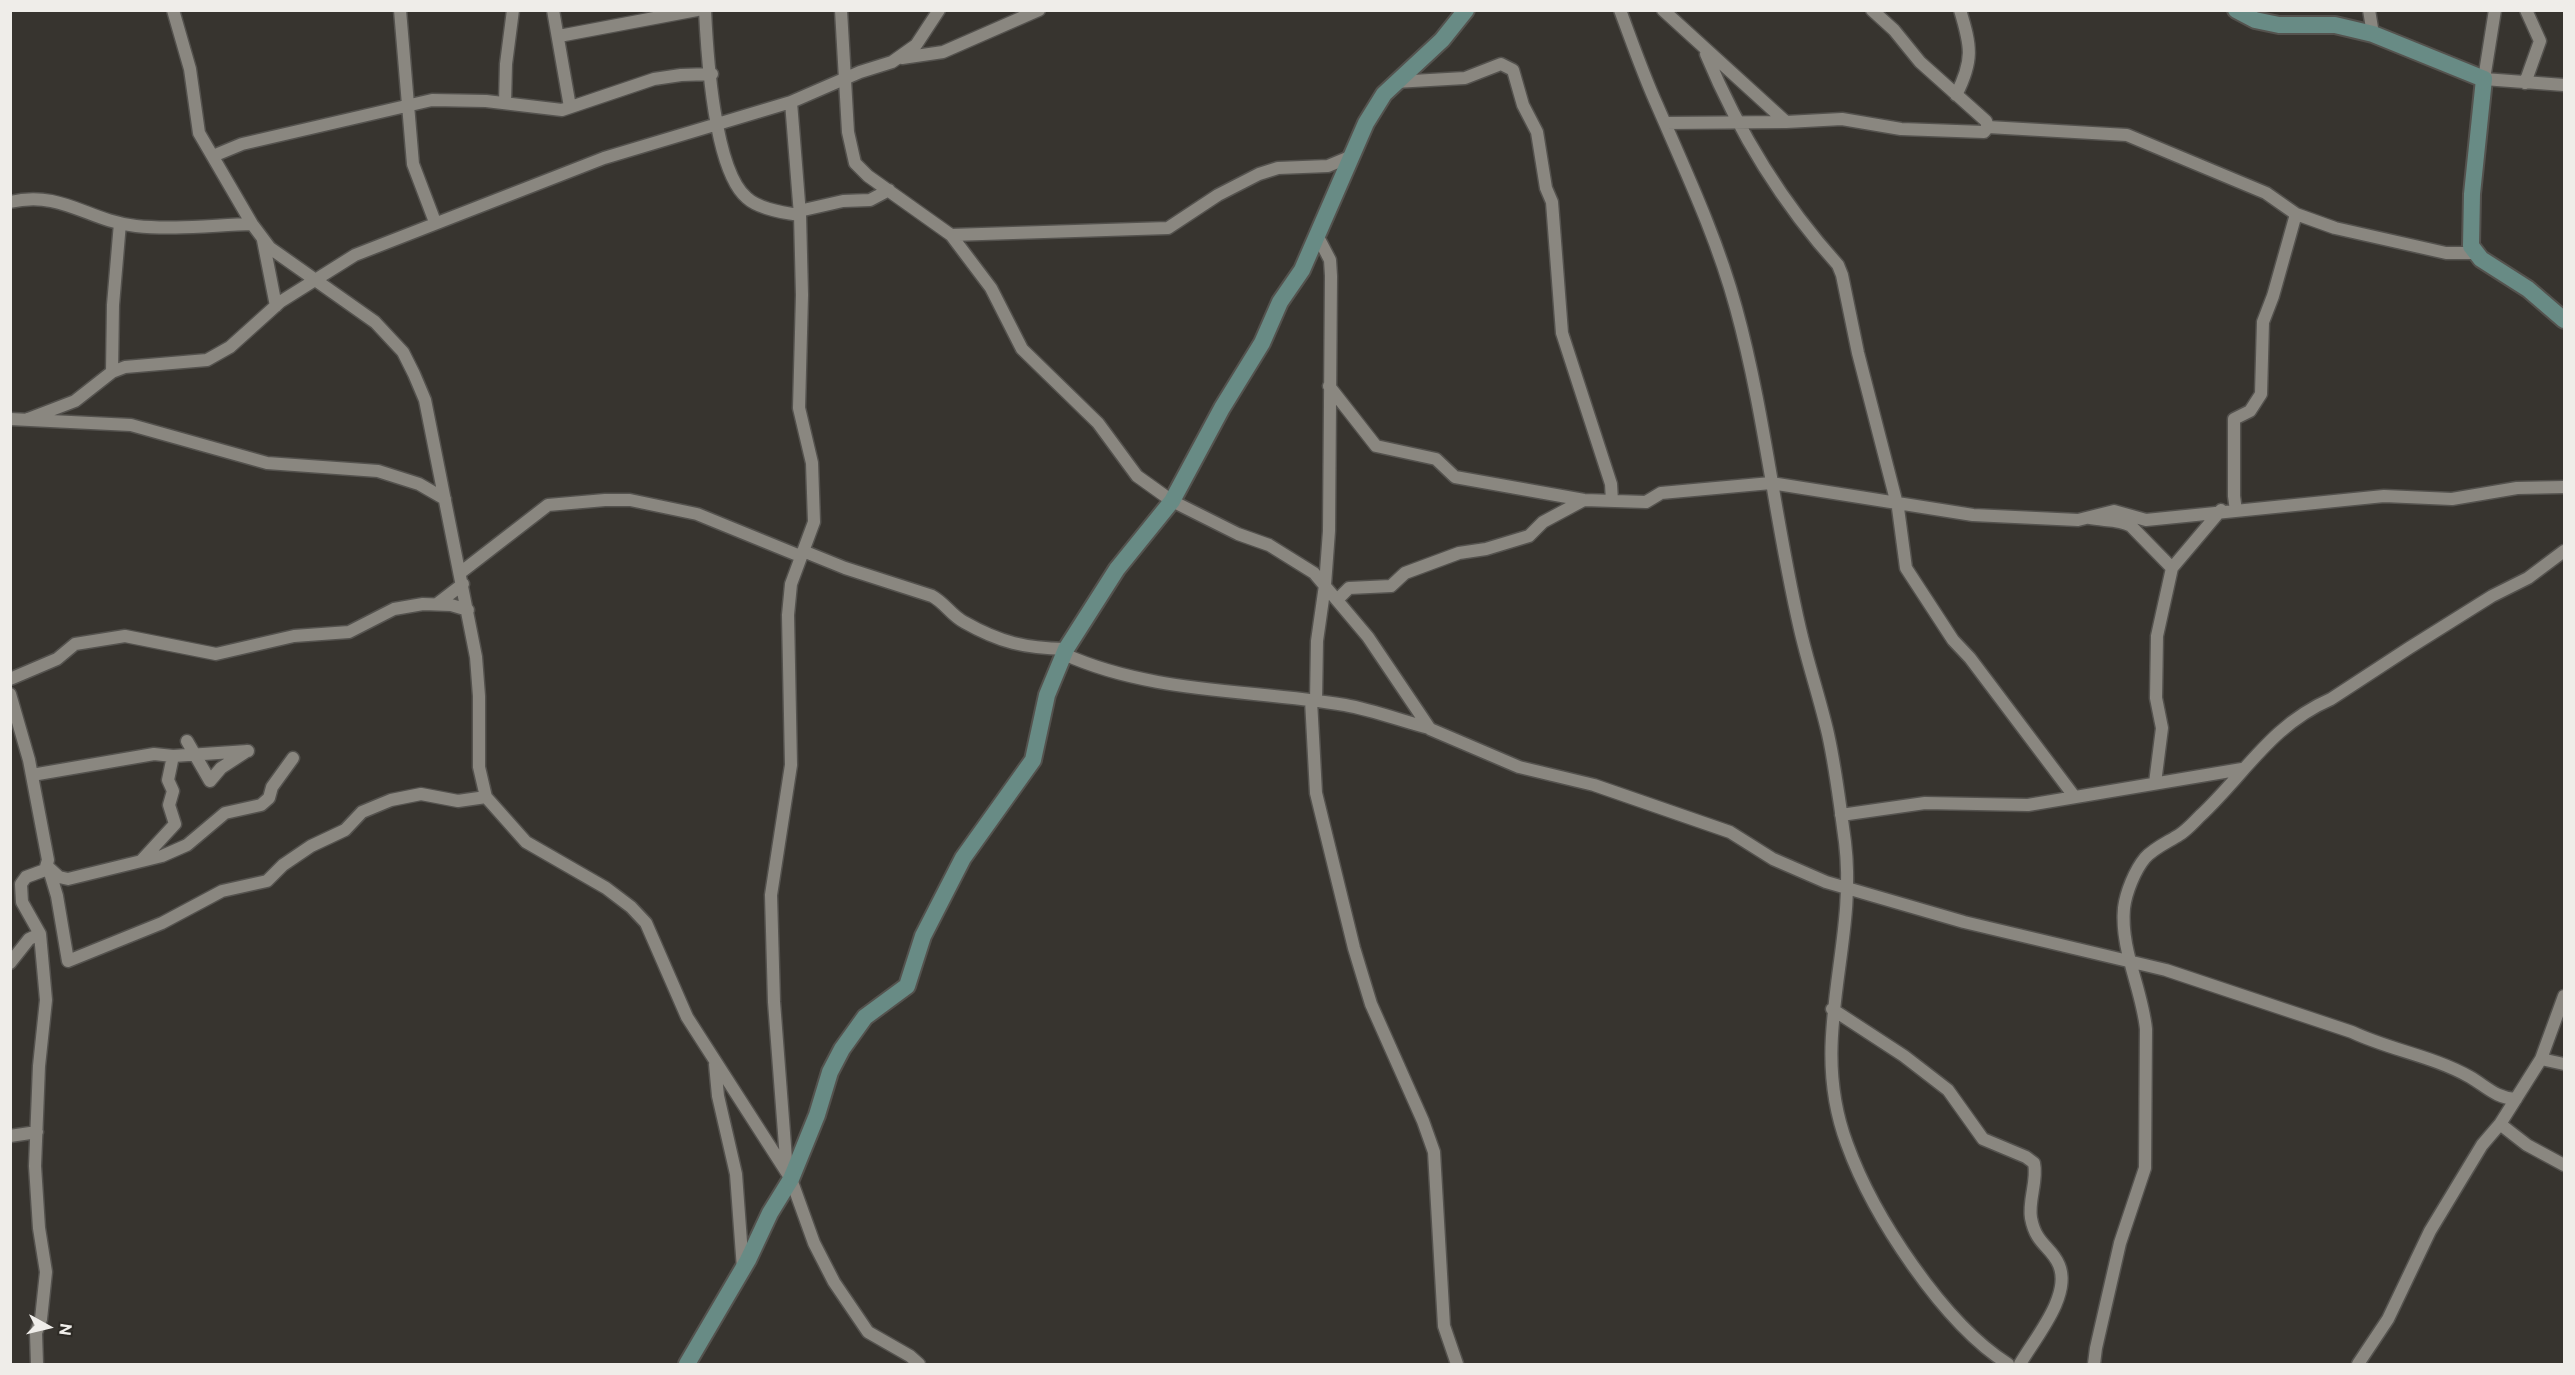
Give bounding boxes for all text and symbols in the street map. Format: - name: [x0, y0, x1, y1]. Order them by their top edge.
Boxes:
- north arrow: [18, 1297, 78, 1357]
- text: N: [56, 1322, 77, 1337]

